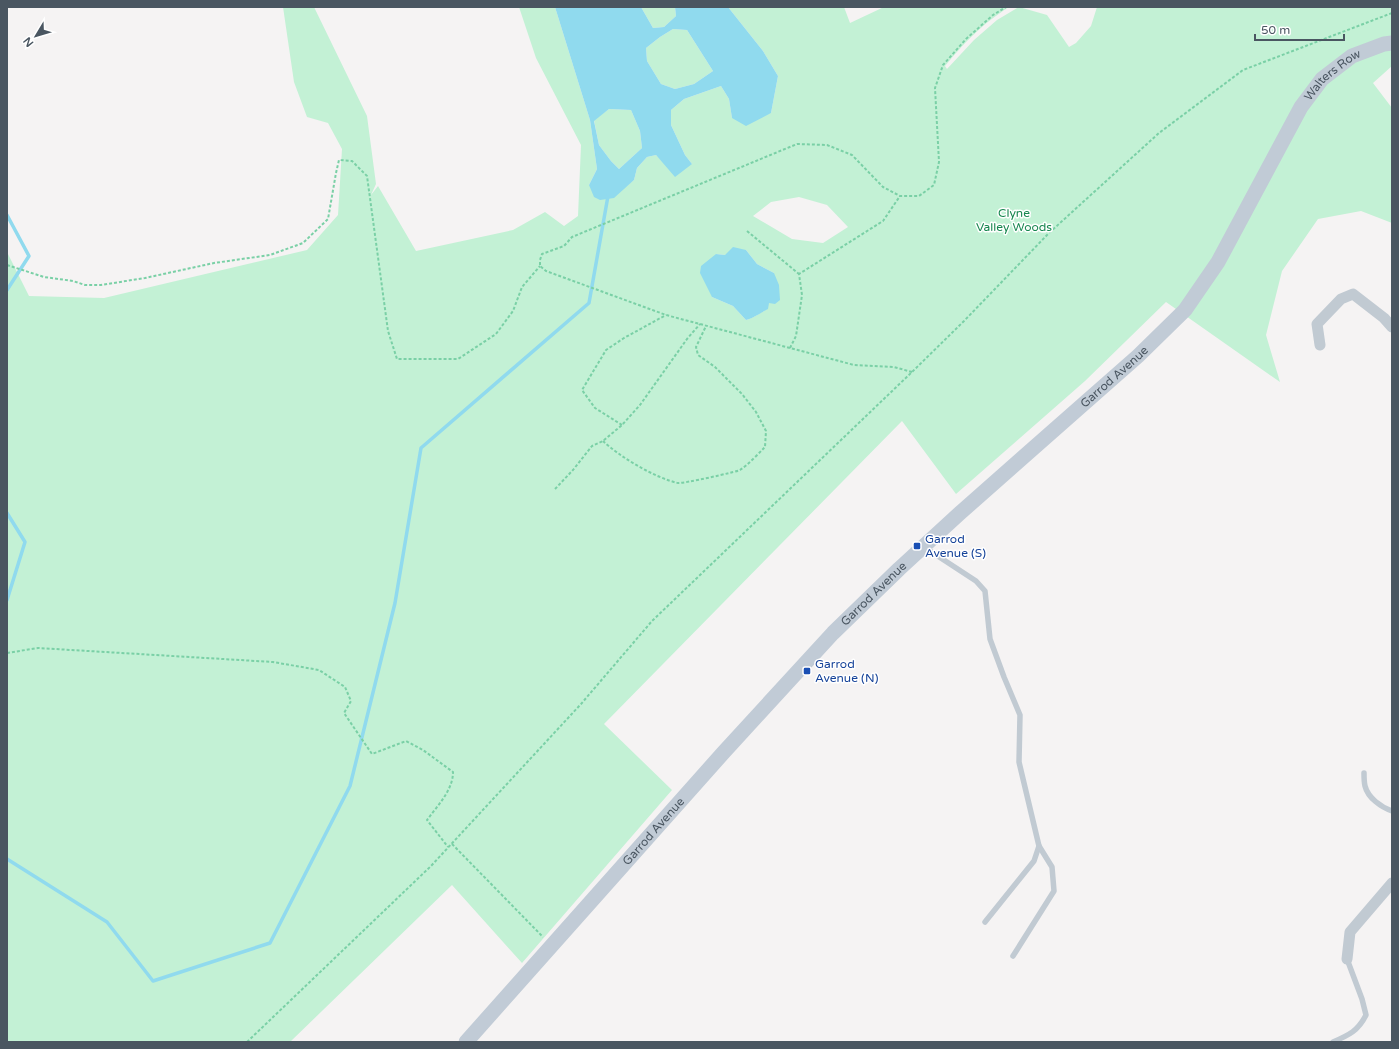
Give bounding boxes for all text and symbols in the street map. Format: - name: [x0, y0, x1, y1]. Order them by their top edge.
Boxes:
- north arrow: [16, 16, 56, 56]
- scale bar: [1255, 16, 1344, 42]
- text: 50 m: [1261, 23, 1290, 37]
- text: N: [21, 34, 36, 49]
- street label: Walters Row: [1301, 46, 1363, 103]
- park label: Clyne Valley Woods: [976, 206, 1052, 234]
- street label: Garrod Avenue: [1077, 343, 1151, 411]
- place label: Garrod Avenue (S): [925, 532, 986, 560]
- marker: Garrod Avenue (S): [912, 541, 922, 551]
- street label: Garrod Avenue: [838, 559, 909, 629]
- place label: Garrod Avenue (N): [815, 657, 879, 685]
- marker: Garrod Avenue (N): [802, 666, 812, 676]
- street label: Garrod Avenue: [620, 794, 687, 868]

